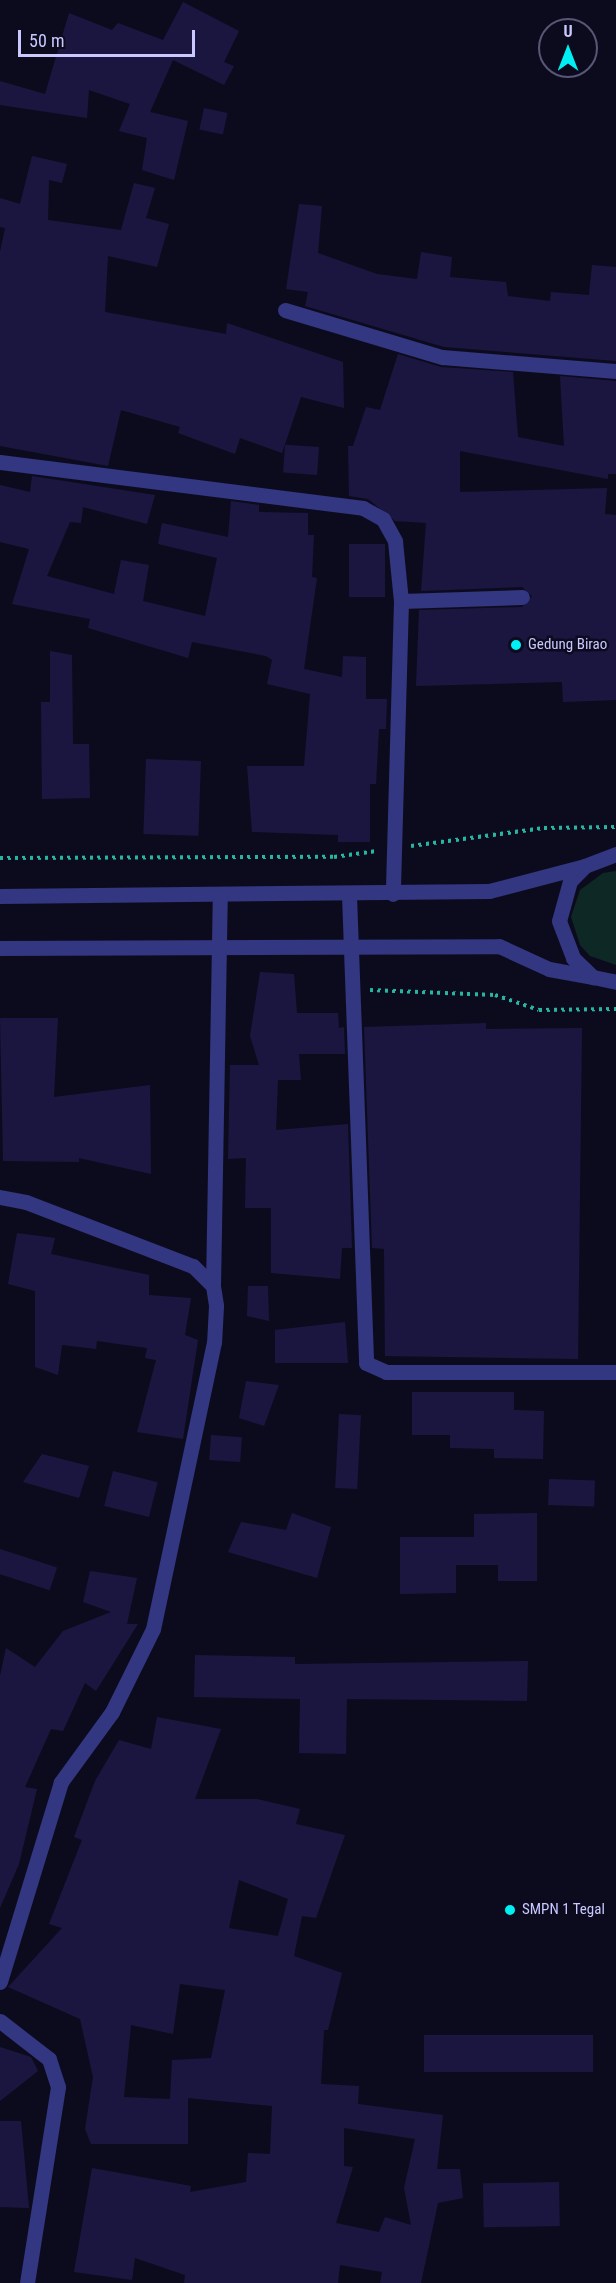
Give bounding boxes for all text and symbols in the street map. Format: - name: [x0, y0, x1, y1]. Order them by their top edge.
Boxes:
- scale bar: [21, 18, 198, 56]
- north arrow: [538, 18, 598, 78]
- text: U: [563, 22, 573, 41]
- text: 50 m: [29, 30, 64, 51]
- place label: Gedung Birao: [528, 636, 607, 654]
- marker: Gedung Birao: [509, 638, 523, 652]
- place label: SMPN 1 Tegal: [522, 1901, 605, 1919]
- marker: SMPN 1 Tegal: [503, 1903, 517, 1917]

